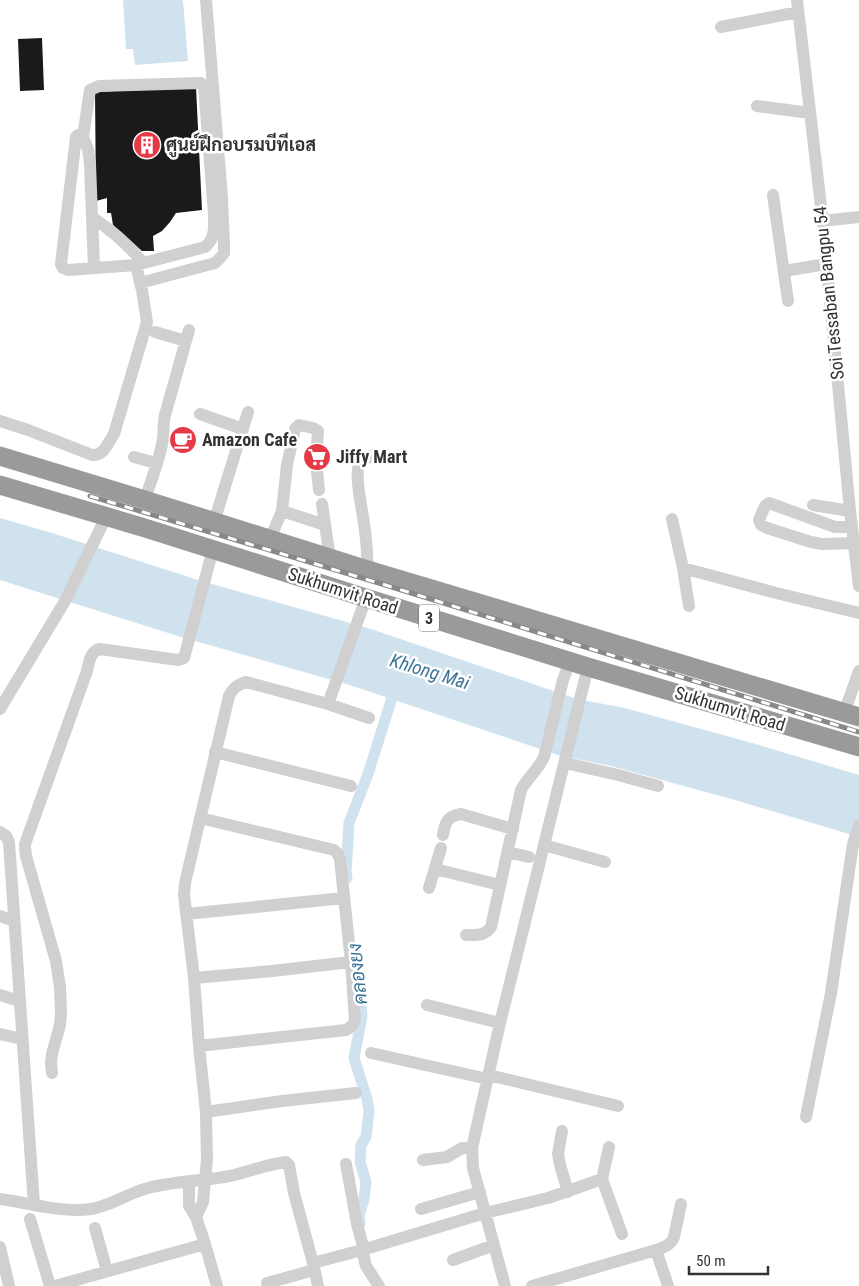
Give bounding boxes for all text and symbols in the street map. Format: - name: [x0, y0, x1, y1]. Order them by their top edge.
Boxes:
- building icon: ศูนย์ฝึกอบรมบีทีเอส: [132, 130, 162, 160]
- place label: ศูนย์ฝึกอบรมบีทีเอส: [166, 132, 316, 158]
- street label: Soi Tessaban Bangpu 54: [809, 205, 848, 381]
- cafe icon: Amazon Cafe: [168, 425, 198, 455]
- place label: Amazon Cafe: [202, 429, 298, 450]
- supermarket icon: Jiffy Mart: [302, 442, 332, 472]
- place label: Jiffy Mart: [336, 446, 408, 467]
- street label: Sukhumvit Road: [285, 563, 401, 618]
- road number: 3: [419, 604, 439, 632]
- water label: Khlong Mai: [387, 649, 473, 695]
- street label: Sukhumvit Road: [672, 682, 788, 735]
- water label: คลองยง: [343, 942, 372, 1006]
- scale bar: [689, 1244, 768, 1276]
- text: 50 m: [696, 1252, 726, 1270]

